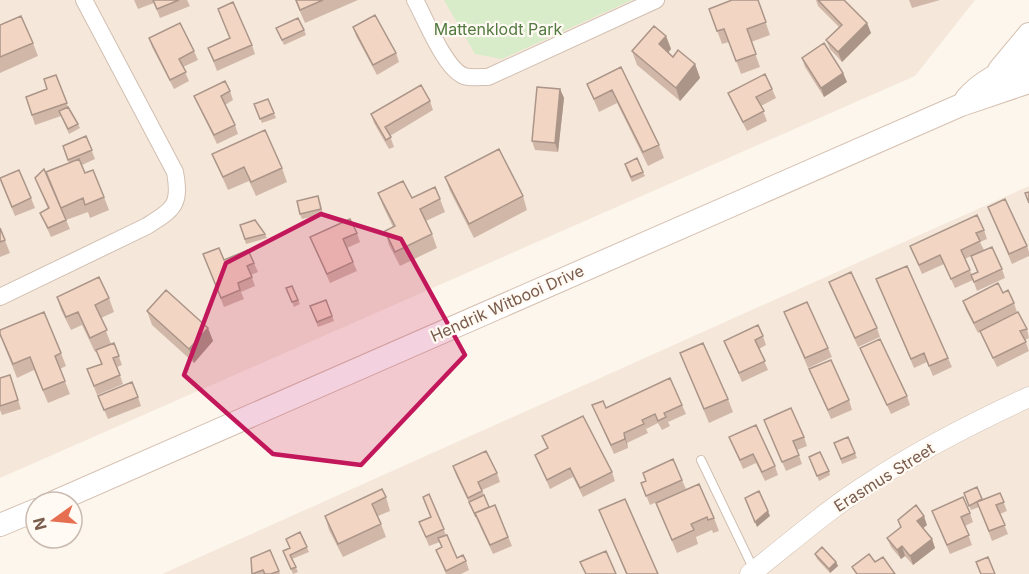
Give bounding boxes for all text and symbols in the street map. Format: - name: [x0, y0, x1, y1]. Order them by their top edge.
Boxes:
- park label: Mattenklodt Park: [434, 19, 562, 39]
- street label: Hendrik Witbooi Drive: [427, 260, 587, 346]
- street label: Erasmus Street: [830, 438, 938, 516]
- north arrow: [24, 490, 84, 550]
- text: N: [28, 515, 51, 532]

